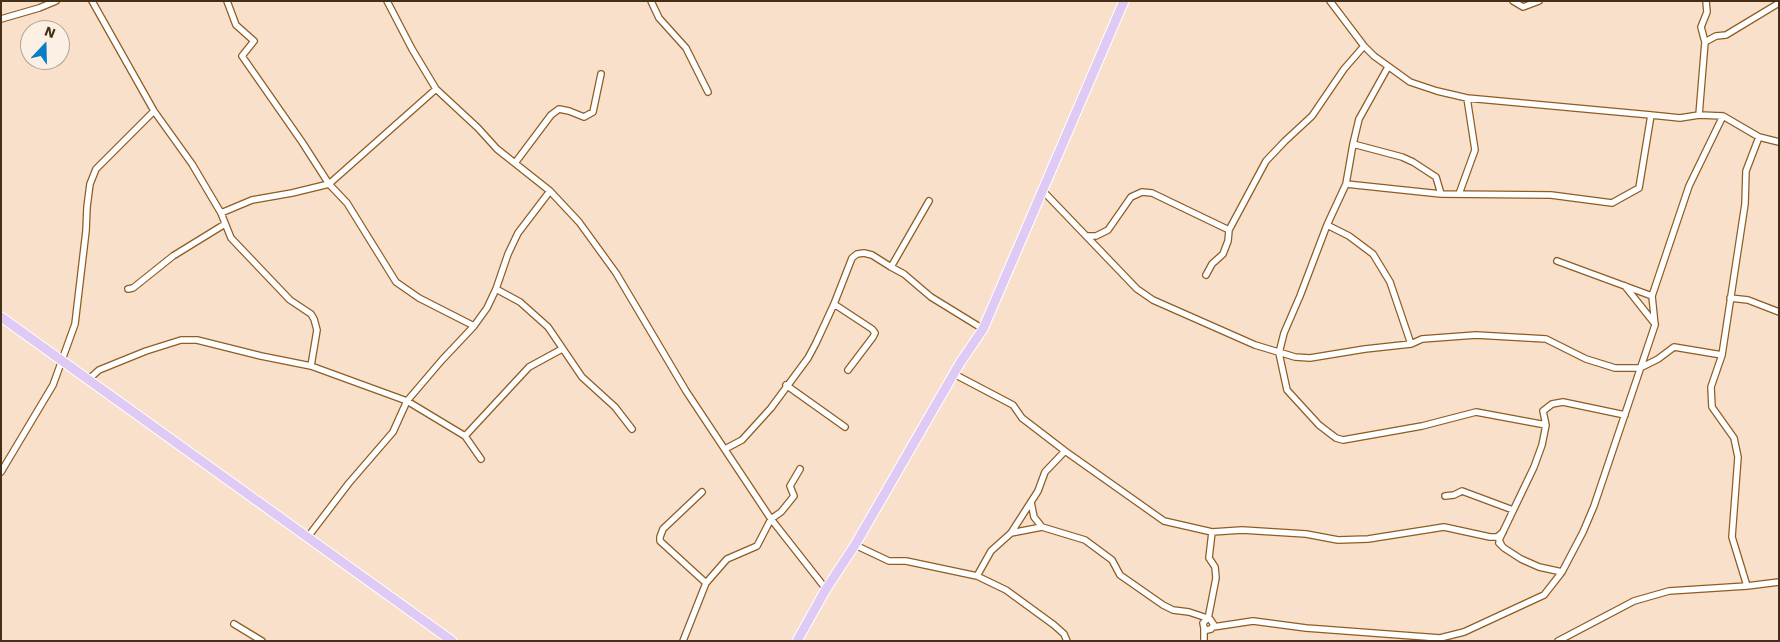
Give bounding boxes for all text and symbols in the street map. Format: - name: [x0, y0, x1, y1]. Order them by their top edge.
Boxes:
- north arrow: [20, 20, 70, 70]
- text: N: [42, 23, 58, 41]

